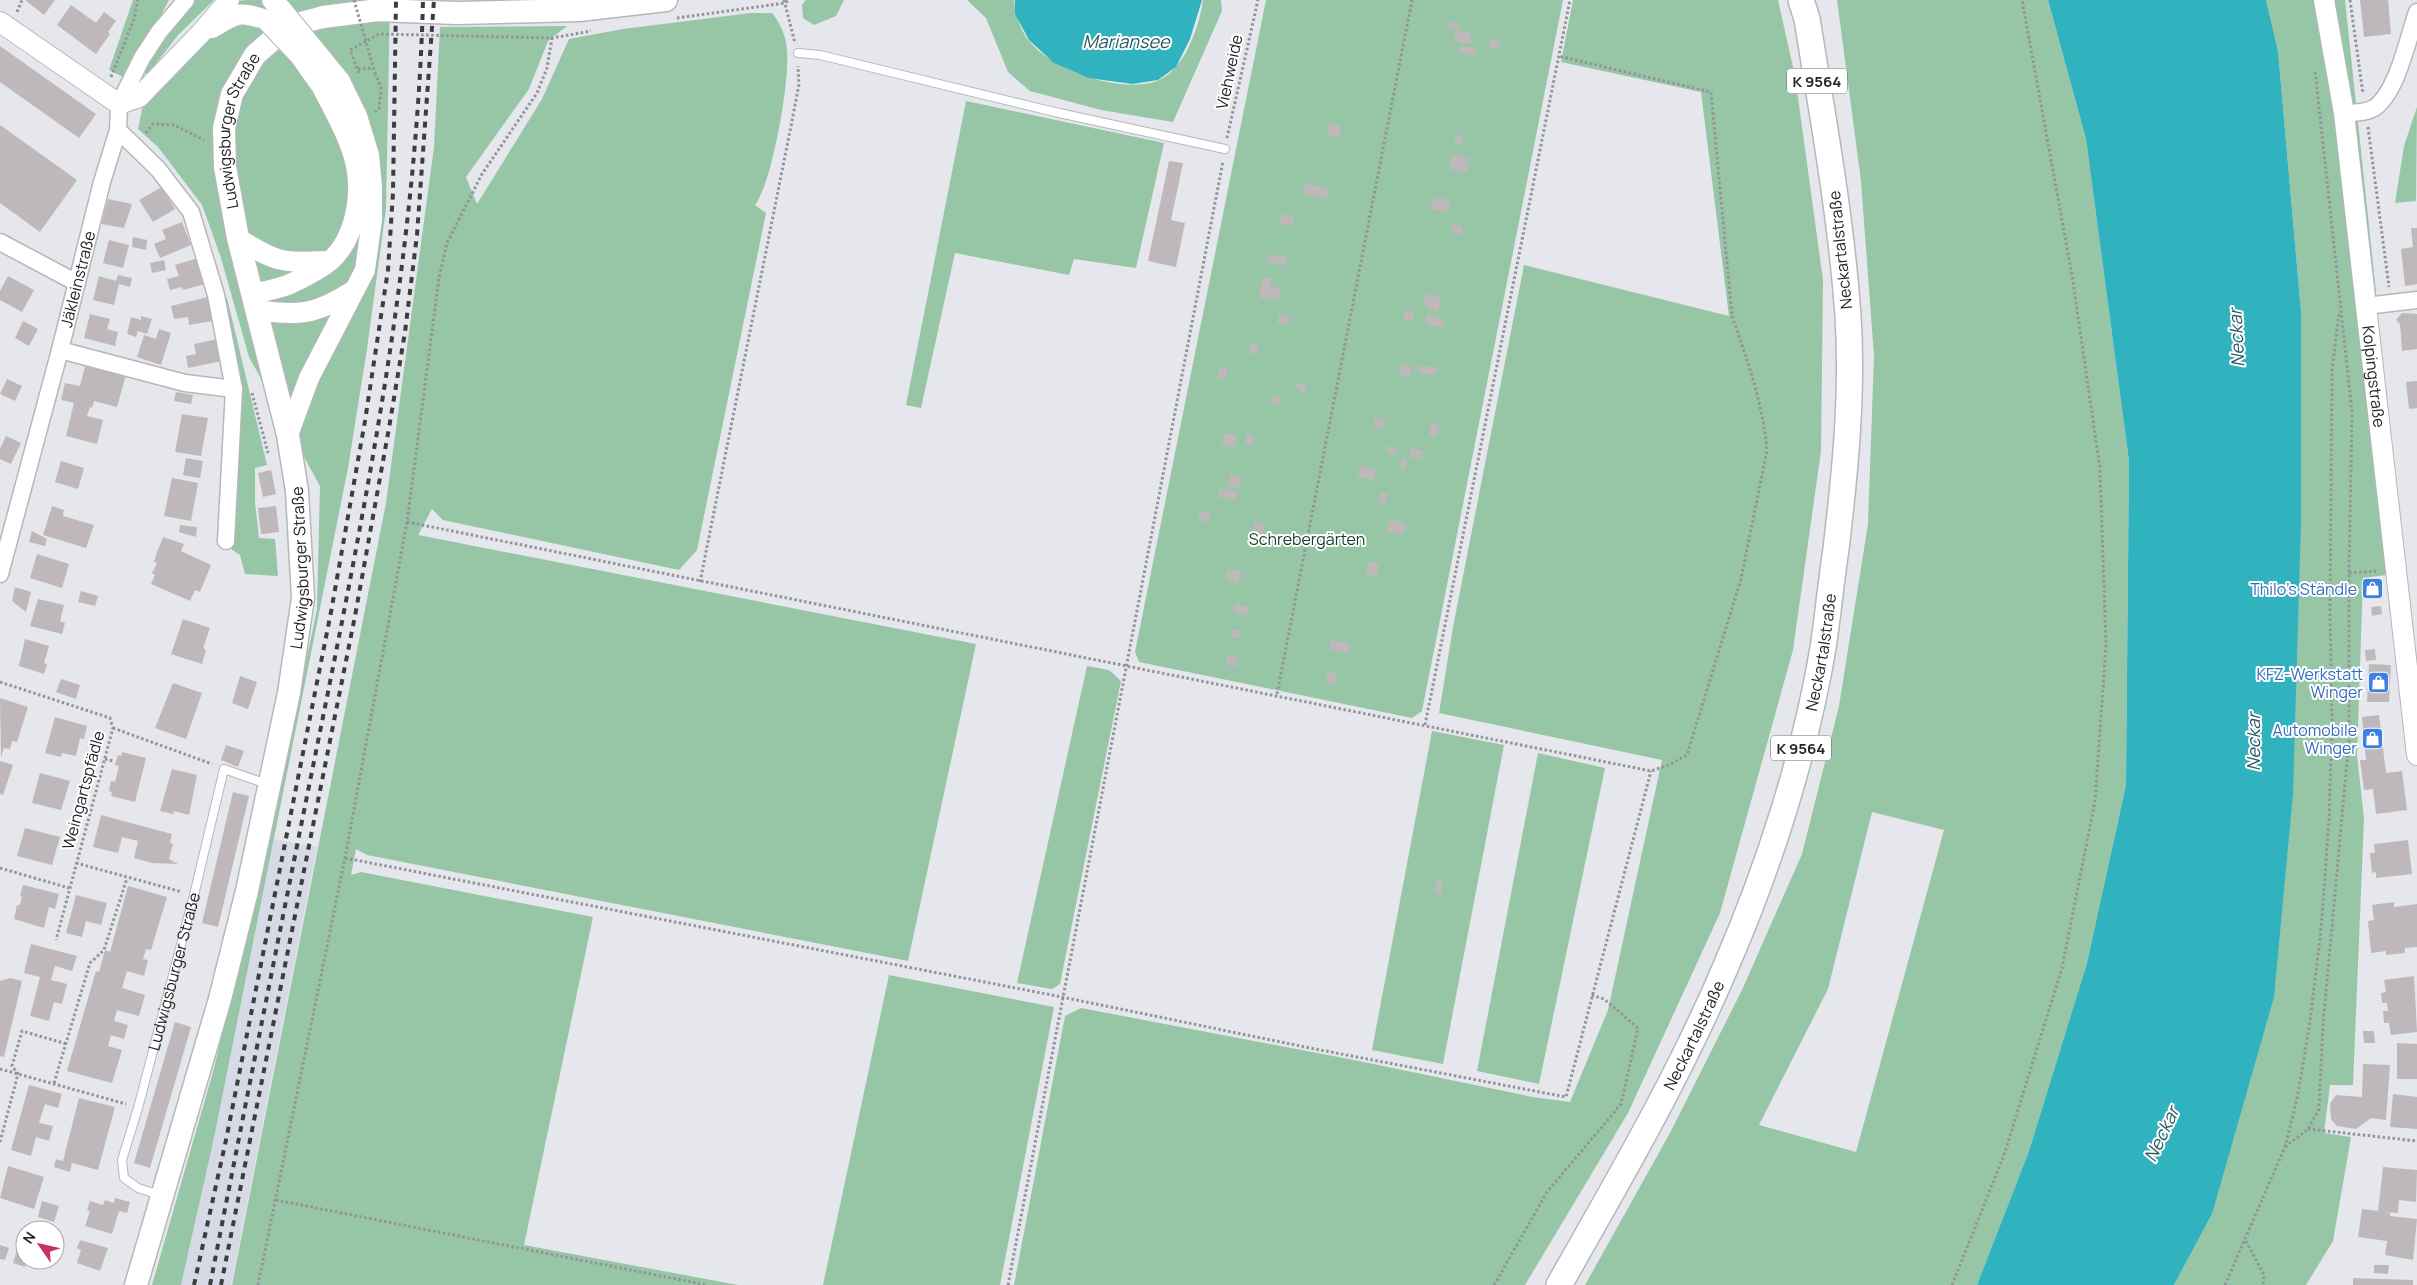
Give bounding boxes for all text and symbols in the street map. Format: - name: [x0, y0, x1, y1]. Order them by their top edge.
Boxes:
- water label: Mariansee: [1082, 29, 1171, 53]
- street label: Viehweide: [1210, 33, 1248, 111]
- street label: Ludwigsburger Straße: [213, 48, 265, 211]
- road number: K 9564: [1787, 68, 1847, 94]
- street label: Neckartalstraße: [1823, 190, 1857, 310]
- street label: Jäkleinstraße: [55, 229, 100, 330]
- water label: Neckar: [2222, 306, 2250, 368]
- street label: Kolpingstraße: [2357, 324, 2391, 429]
- street label: Ludwigsburger Straße: [285, 486, 314, 650]
- park label: Schrebergärten: [1249, 528, 1365, 550]
- shop icon: Thilo's Ständle: [2361, 577, 2385, 601]
- place label: Thilo's Ständle: [2250, 578, 2357, 600]
- street label: Neckartalstraße: [1800, 592, 1841, 713]
- place label: KFZ-Werkstatt Winger: [2256, 663, 2363, 703]
- shop icon: KFZ-Werkstatt Winger: [2367, 671, 2391, 695]
- water label: Neckar: [2241, 710, 2265, 771]
- place label: Automobile Winger: [2273, 719, 2357, 759]
- shop icon: Automobile Winger: [2361, 727, 2385, 751]
- street label: Weingartspfädle: [57, 728, 109, 852]
- road number: K 9564: [1771, 736, 1831, 760]
- street label: Ludwigsburger Straße: [143, 890, 205, 1053]
- street label: Neckartalstraße: [1658, 977, 1729, 1094]
- water label: Neckar: [2138, 1100, 2185, 1165]
- north arrow: [15, 1220, 65, 1270]
- text: N: [18, 1228, 39, 1247]

